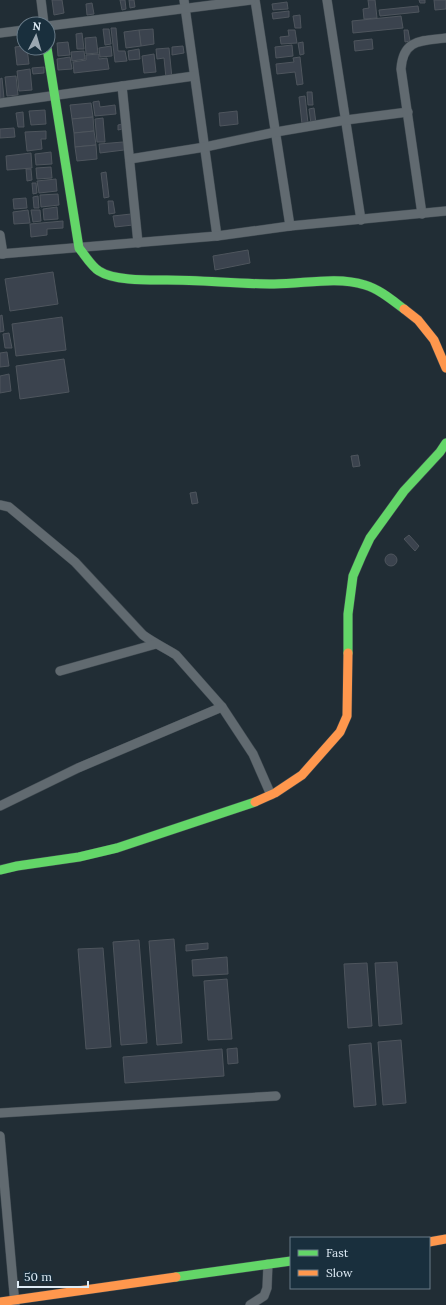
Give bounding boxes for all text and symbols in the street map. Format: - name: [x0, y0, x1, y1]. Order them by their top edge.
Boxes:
- north arrow: [16, 16, 56, 56]
- text: N: [32, 19, 42, 33]
- legend: [290, 1237, 430, 1289]
- text: Fast: [326, 1245, 349, 1260]
- scale bar: [18, 1263, 88, 1289]
- text: Slow: [326, 1265, 353, 1280]
- text: 50 m: [24, 1269, 52, 1284]

